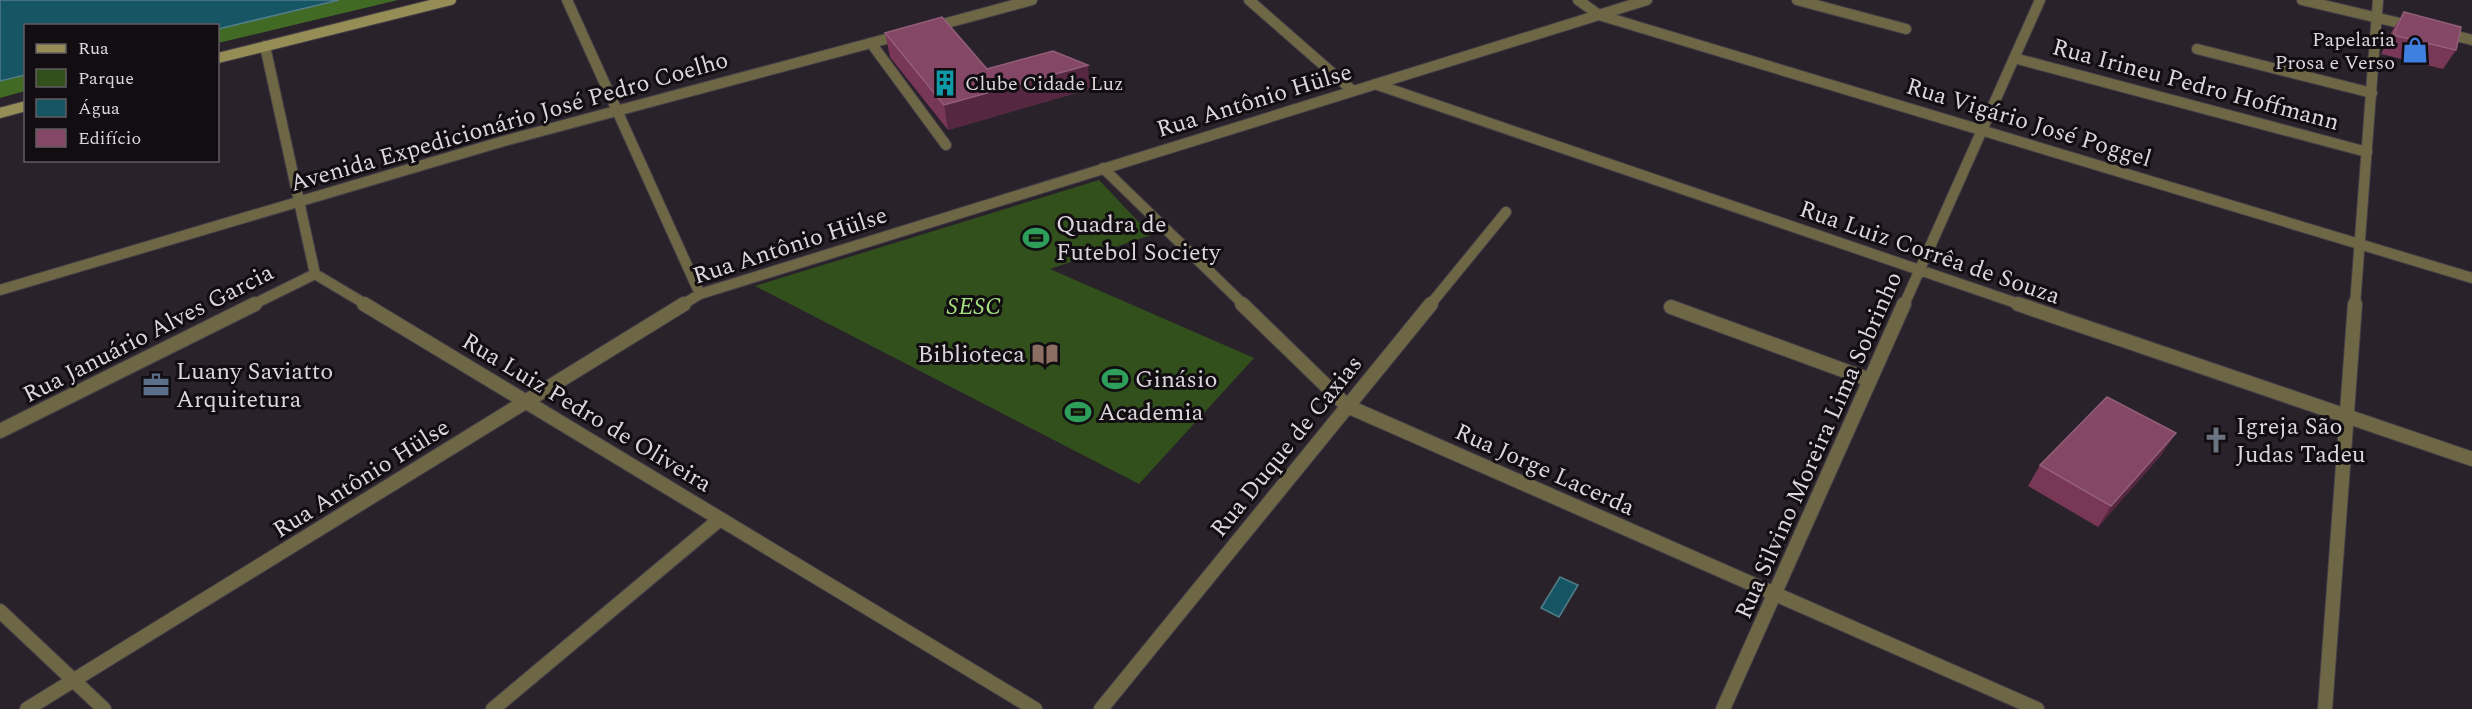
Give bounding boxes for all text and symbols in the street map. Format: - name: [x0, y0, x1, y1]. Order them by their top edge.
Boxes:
- legend: [24, 24, 219, 162]
- place label: Papelaria Prosa e Verso: [2275, 25, 2395, 78]
- street label: Rua Irineu Pedro Hoffmann: [2048, 29, 2343, 141]
- text: Rua: [78, 35, 109, 62]
- shop icon: Papelaria Prosa e Verso: [2400, 35, 2430, 65]
- street label: Avenida Expedicionário José Pedro Coelho: [286, 42, 733, 202]
- street label: Rua Antônio Hülse: [1152, 54, 1357, 148]
- text: Parque: [78, 65, 134, 92]
- building icon: Clube Cidade Luz: [930, 68, 960, 98]
- place label: Clube Cidade Luz: [965, 69, 1124, 99]
- street label: Rua Vigário José Poggel: [1902, 69, 2156, 177]
- text: Água: [78, 95, 120, 122]
- text: Edifício: [78, 125, 141, 152]
- street label: Rua Luiz Corrêa de Souza: [1794, 191, 2065, 315]
- street label: Rua Antônio Hülse: [688, 198, 892, 294]
- place label: Quadra de Futebol Society: [1056, 207, 1222, 271]
- sports icon: Quadra de Futebol Society: [1021, 223, 1051, 253]
- street label: Rua Januário Alves Garcia: [17, 255, 280, 413]
- street label: Rua Silvino Moreira Lima Sobrinho: [1726, 266, 1912, 625]
- park label: SESC: [947, 289, 1001, 325]
- street label: Rua Luiz Pedro de Oliveira: [455, 324, 719, 502]
- place label: Biblioteca: [917, 337, 1025, 373]
- library icon: Biblioteca: [1030, 339, 1060, 369]
- street label: Rua Duque de Caxias: [1202, 348, 1372, 545]
- place label: Luany Saviatto Arquitetura: [176, 354, 333, 418]
- place label: Ginásio: [1135, 362, 1217, 398]
- sports icon: Ginásio: [1100, 364, 1130, 394]
- office icon: Luany Saviatto Arquitetura: [141, 370, 171, 400]
- place label: Academia: [1098, 395, 1204, 431]
- sports icon: Academia: [1063, 397, 1093, 427]
- place label: Igreja São Judas Tadeu: [2236, 409, 2366, 473]
- street label: Rua Antônio Hülse: [266, 410, 457, 548]
- street label: Rua Jorge Lacerda: [1449, 414, 1641, 526]
- church icon: Igreja São Judas Tadeu: [2201, 425, 2231, 455]

